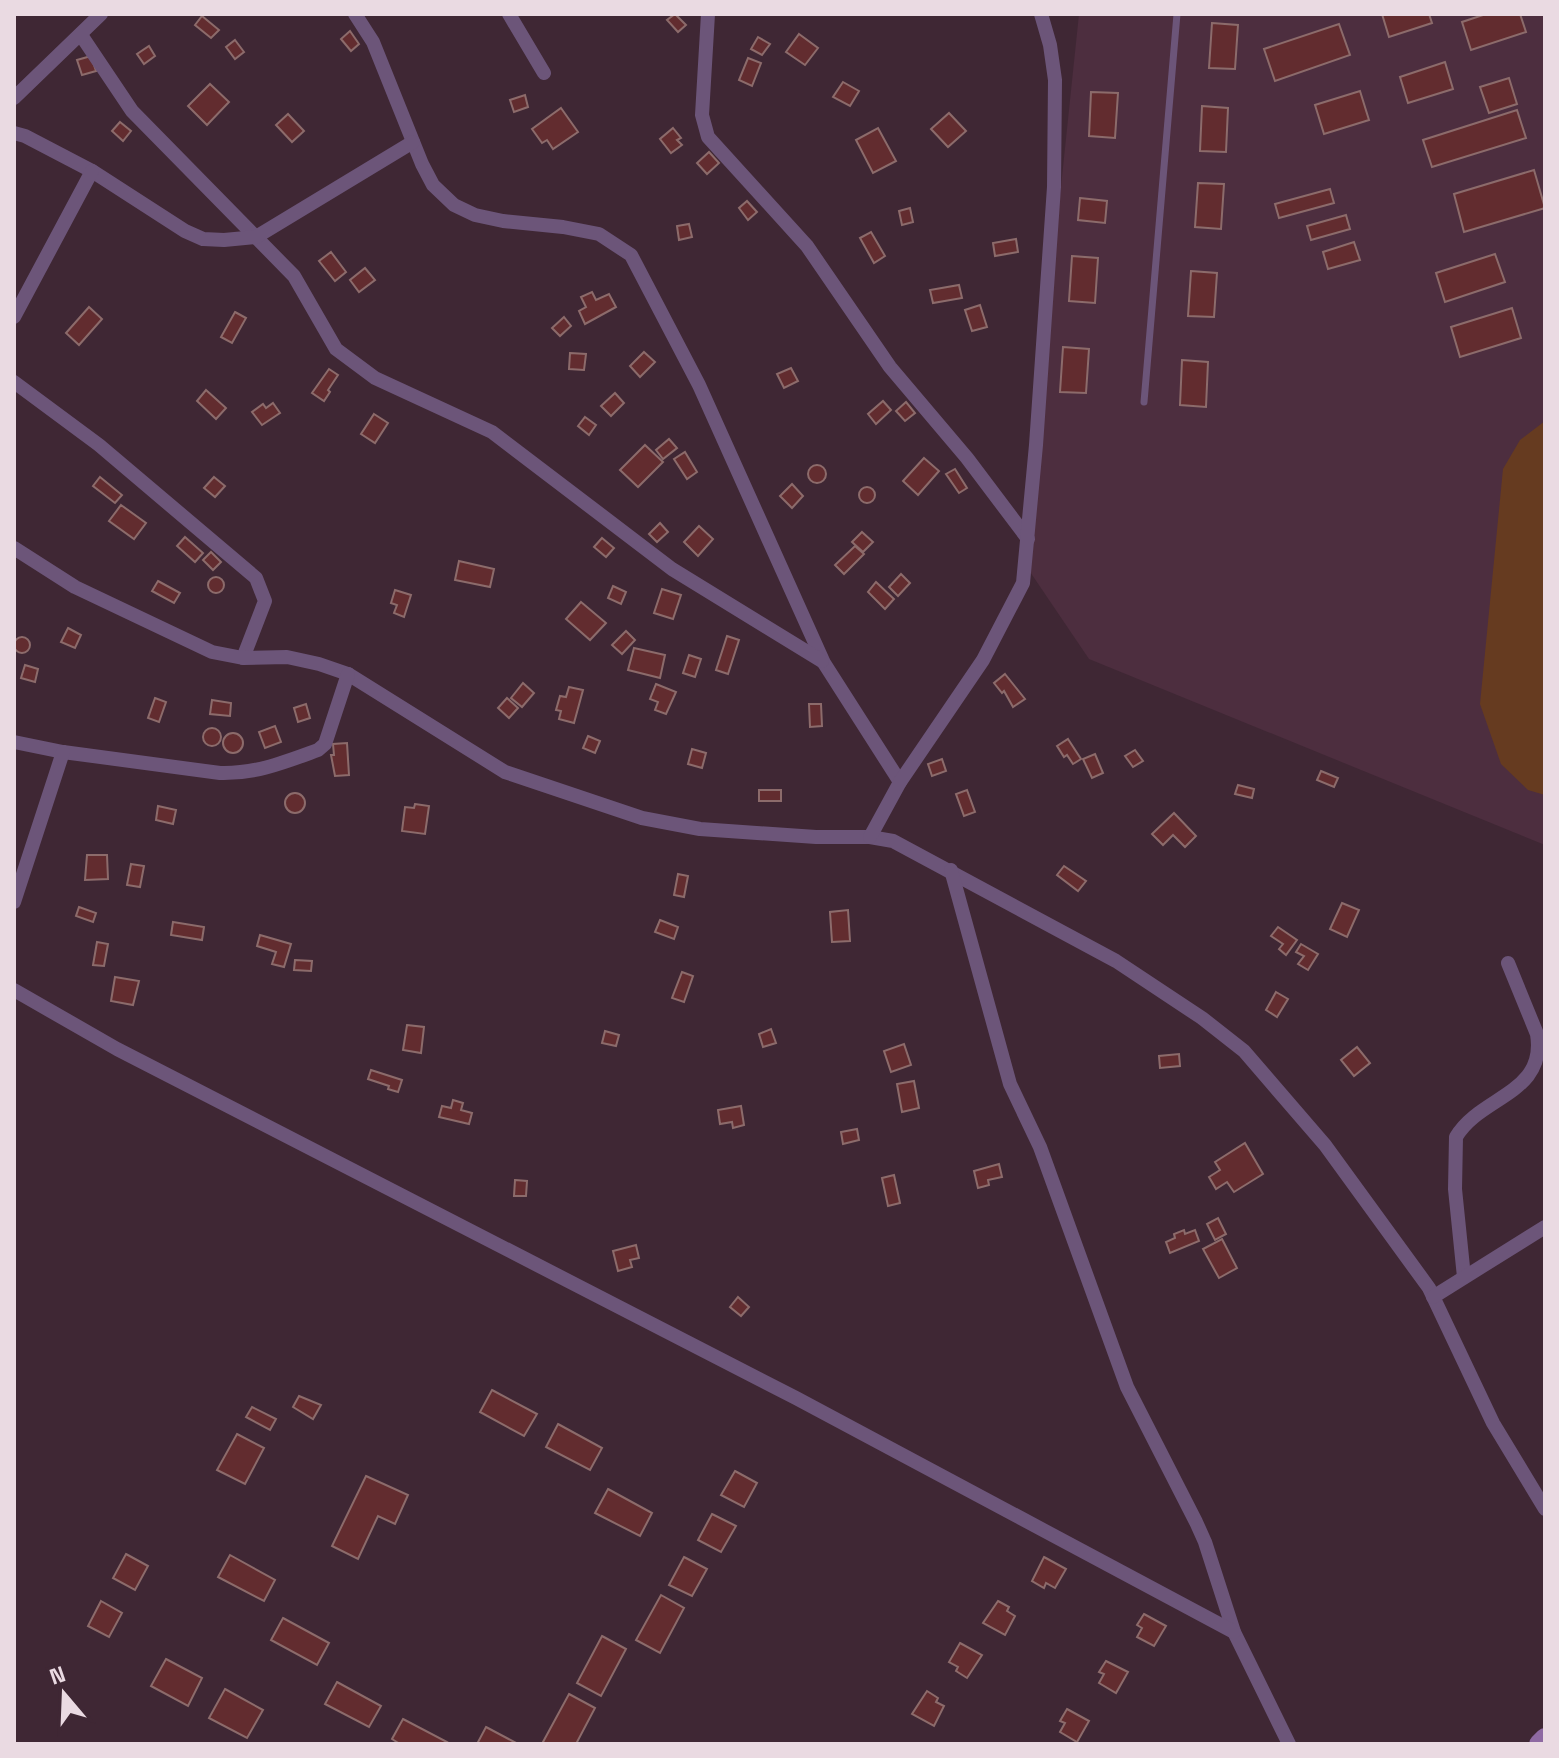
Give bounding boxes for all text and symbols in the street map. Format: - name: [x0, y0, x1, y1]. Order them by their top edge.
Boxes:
- north arrow: [24, 1654, 104, 1734]
- text: N: [46, 1659, 69, 1691]

